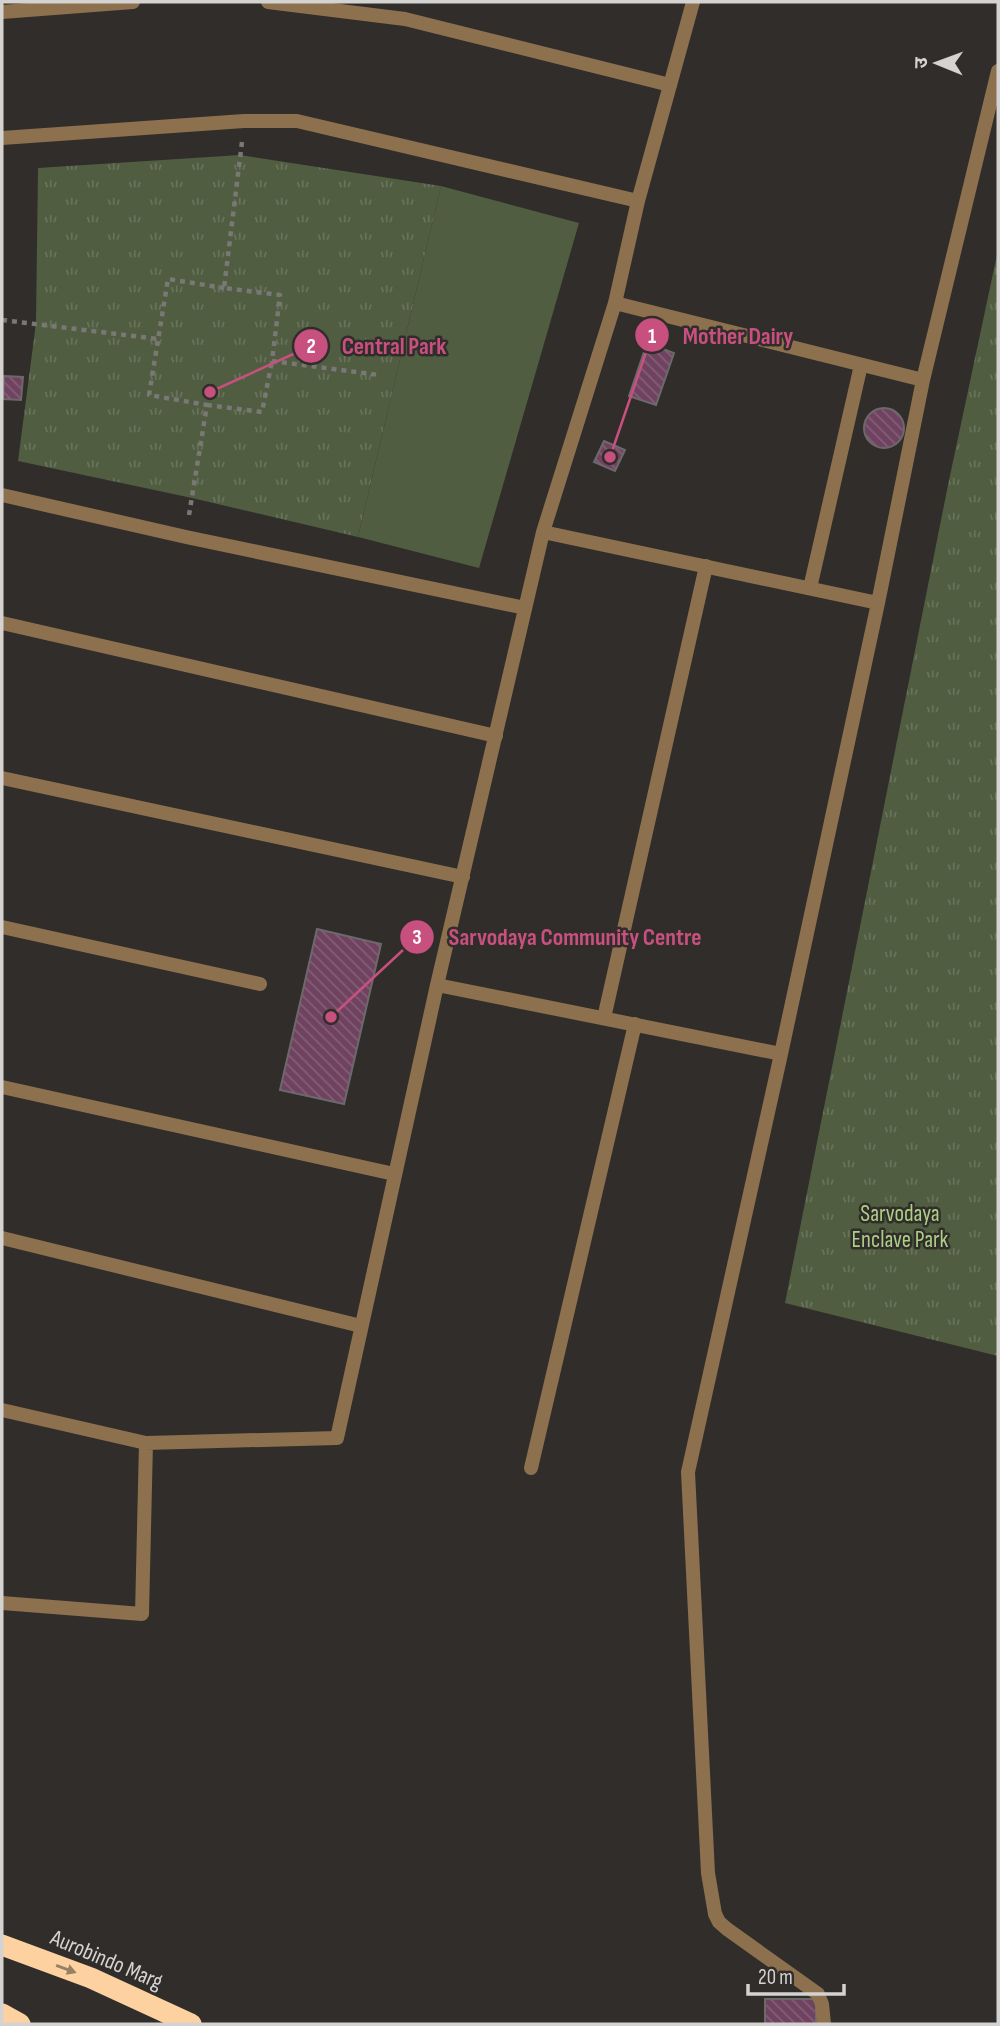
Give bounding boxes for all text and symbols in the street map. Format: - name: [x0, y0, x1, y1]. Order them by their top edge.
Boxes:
- north arrow: [902, 28, 972, 98]
- text: उ: [910, 56, 933, 68]
- callout: Mother Dairy: [634, 313, 807, 358]
- text: Mother Dairy: [683, 322, 793, 351]
- callout: Central Park: [293, 323, 461, 368]
- text: 1: [648, 324, 656, 349]
- text: Central Park: [342, 332, 446, 361]
- text: 2: [306, 334, 316, 359]
- callout: Sarvodaya Community Centre: [399, 914, 715, 959]
- text: Sarvodaya Community Centre: [449, 923, 701, 952]
- text: 3: [412, 925, 422, 950]
- park label: Sarvodaya Enclave Park: [852, 1200, 949, 1254]
- street label: Aurobindo Marg: [45, 1923, 167, 1996]
- scale bar: [748, 1952, 844, 1996]
- one-way arrow: [55, 1963, 76, 1974]
- text: 20 m: [758, 1965, 793, 1990]

